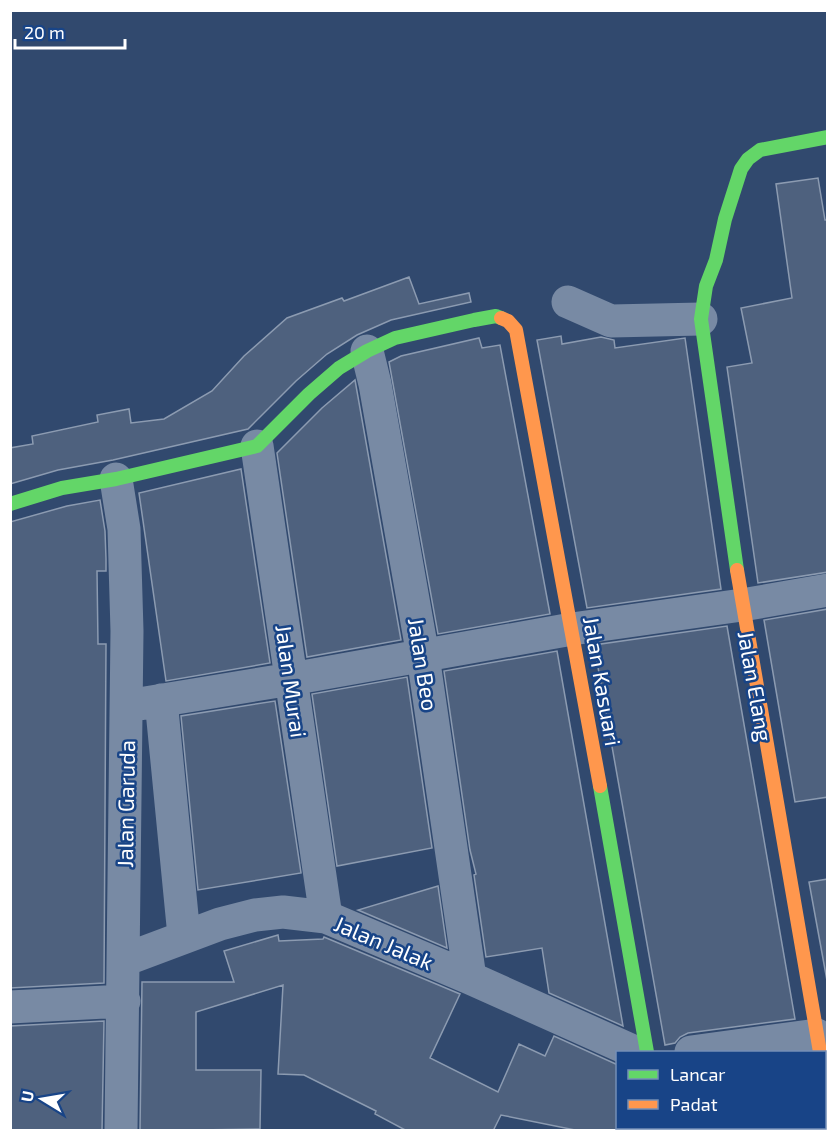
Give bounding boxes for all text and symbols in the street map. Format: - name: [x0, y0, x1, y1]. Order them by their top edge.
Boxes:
- scale bar: [15, 12, 124, 50]
- text: 20 m: [24, 21, 65, 43]
- street label: Jalan Kasuari: [579, 614, 627, 748]
- street label: Jalan Beo: [404, 616, 444, 712]
- street label: Jalan Murai: [271, 623, 313, 739]
- street label: Jalan Elang: [733, 629, 779, 743]
- street label: Jalan Garuda: [111, 740, 139, 868]
- street label: Jalan Jalak: [331, 910, 437, 974]
- legend: [616, 1051, 826, 1129]
- text: Lancar: [670, 1063, 726, 1085]
- north arrow: [12, 1069, 72, 1129]
- text: U: [16, 1089, 37, 1103]
- text: Padat: [670, 1093, 718, 1115]

